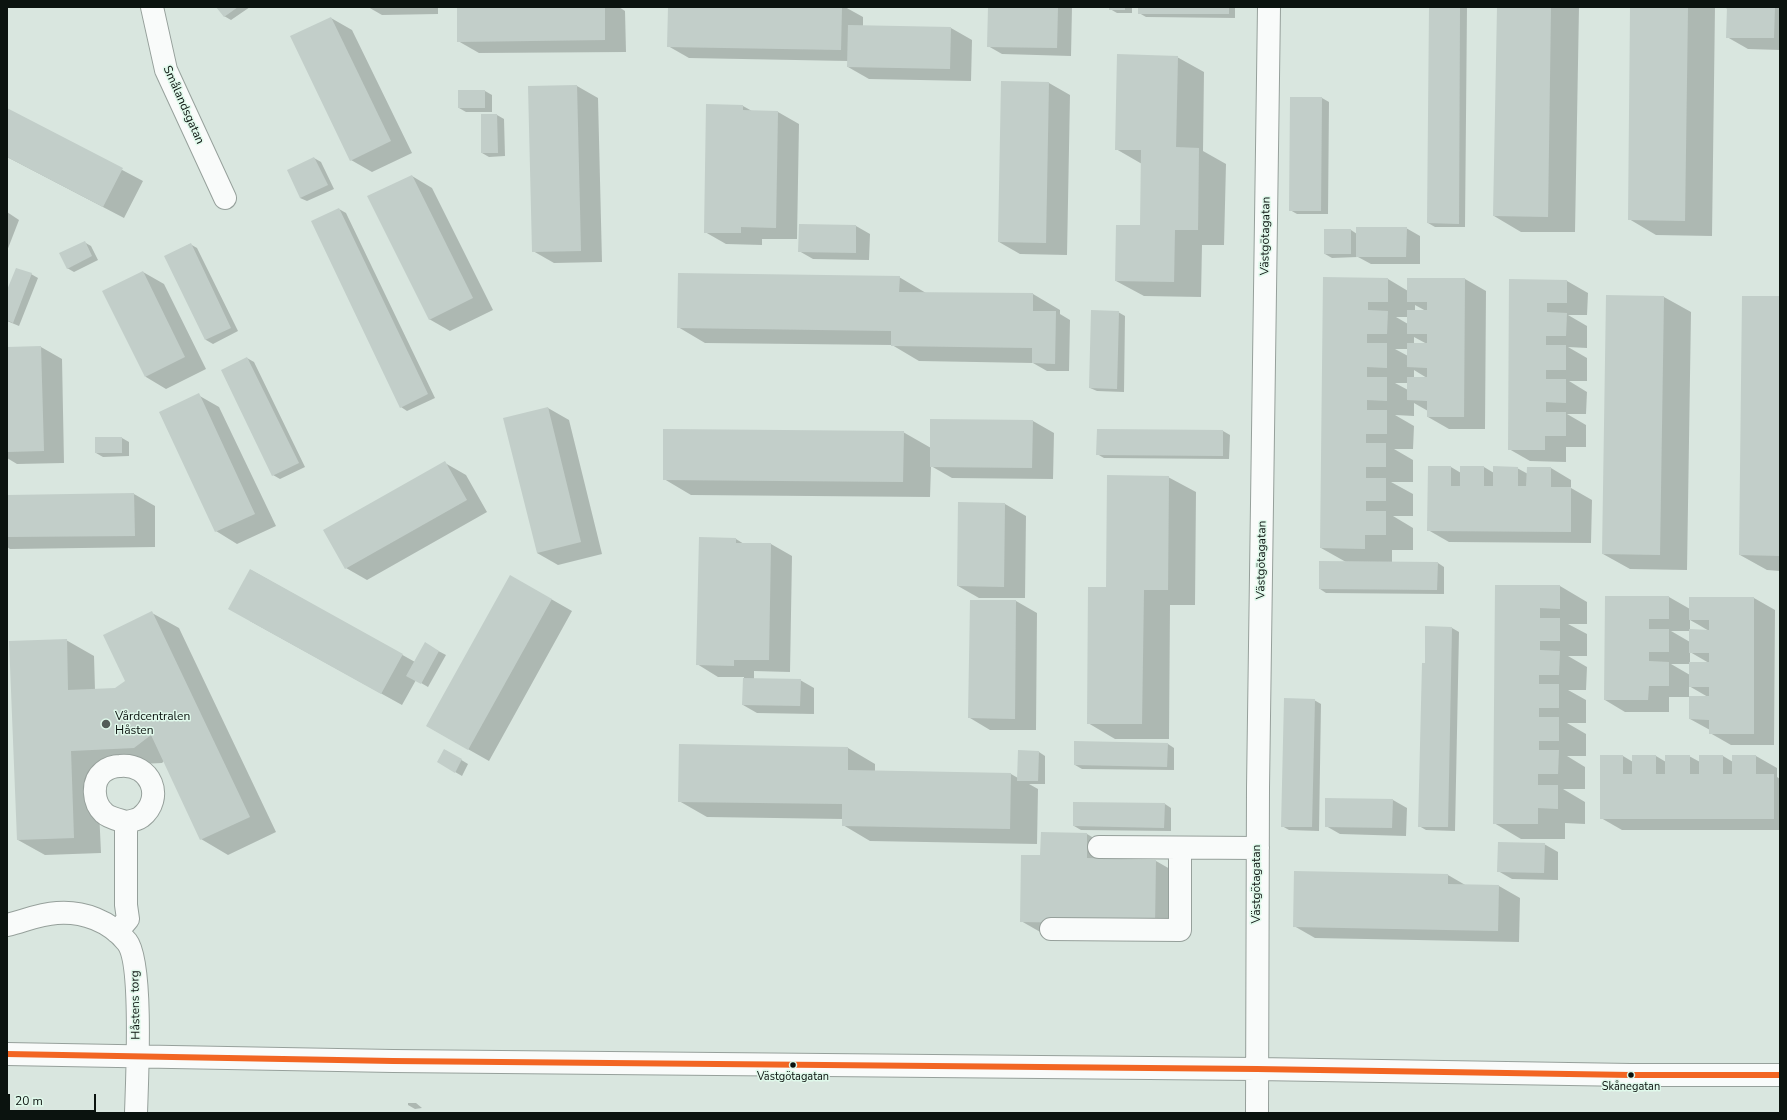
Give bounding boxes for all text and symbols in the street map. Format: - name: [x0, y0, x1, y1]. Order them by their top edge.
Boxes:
- street label: Smålandsgatan: [159, 64, 207, 146]
- street label: Västgötagatan: [1258, 196, 1274, 276]
- street label: Västgötagatan: [1254, 520, 1270, 600]
- place label: Vårdcentralen Håsten: [115, 710, 190, 738]
- marker: Vårdcentralen Håsten: [100, 718, 112, 730]
- street label: Västgötagatan: [1250, 845, 1264, 923]
- street label: Håstens torg: [128, 970, 144, 1040]
- marker: Västgötagatan: [788, 1060, 798, 1070]
- place label: Västgötagatan: [757, 1070, 829, 1084]
- marker: Skånegatan: [1626, 1070, 1636, 1080]
- place label: Skånegatan: [1602, 1080, 1660, 1094]
- scale bar: [10, 1086, 98, 1112]
- text: 20 m: [15, 1093, 43, 1109]

